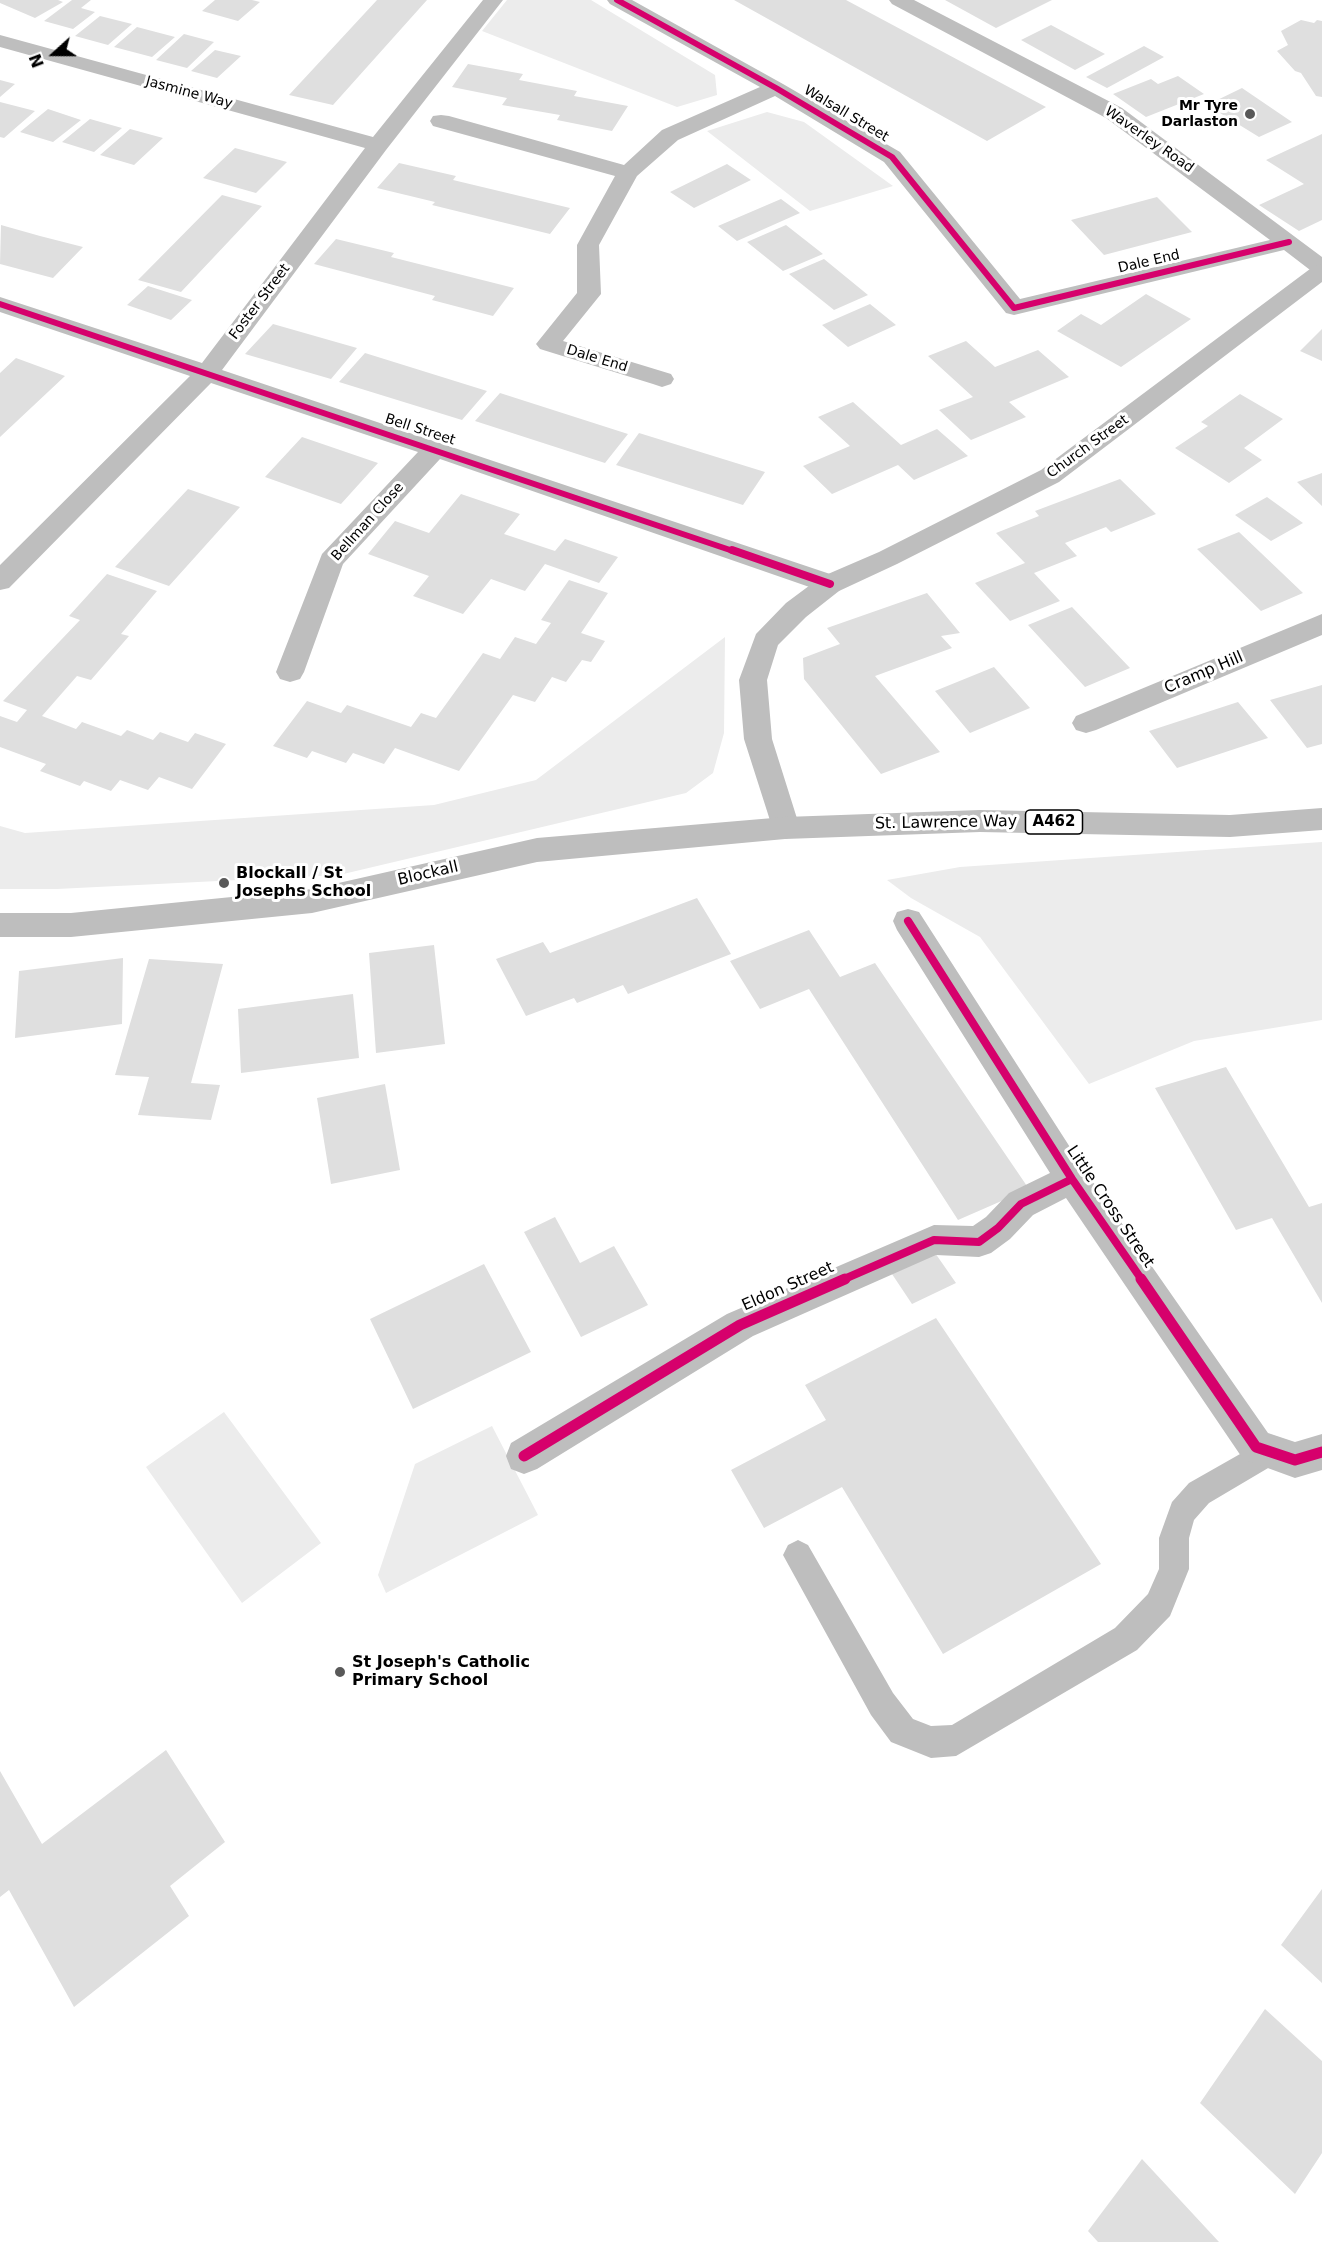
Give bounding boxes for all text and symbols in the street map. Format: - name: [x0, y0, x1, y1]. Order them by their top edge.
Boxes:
- north arrow: [24, 24, 84, 84]
- text: N: [25, 51, 48, 70]
- street label: Jasmine Way: [144, 73, 234, 113]
- street label: Walsall Street: [801, 82, 891, 146]
- place label: Mr Tyre Darlaston: [1161, 98, 1238, 130]
- street label: Waverley Road: [1101, 103, 1197, 177]
- marker: Mr Tyre Darlaston: [1243, 107, 1257, 121]
- street label: Dale End: [1116, 247, 1182, 277]
- street label: Foster Street: [226, 261, 294, 343]
- street label: Dale End: [564, 342, 630, 376]
- street label: Bell Street: [383, 411, 457, 449]
- street label: Church Street: [1044, 412, 1132, 482]
- street label: Bellman Close: [328, 479, 408, 565]
- street label: Cramp Hill: [1162, 648, 1246, 698]
- road number: A462: [1026, 810, 1082, 834]
- street label: St. Lawrence Way: [875, 812, 1017, 834]
- street label: Blockall: [396, 858, 460, 890]
- place label: Blockall / St Josephs School: [236, 864, 371, 902]
- marker: Blockall / St Josephs School: [217, 876, 231, 890]
- street label: Little Cross Street: [1062, 1142, 1158, 1272]
- street label: Eldon Street: [739, 1258, 837, 1316]
- place label: St Joseph's Catholic Primary School: [352, 1653, 530, 1691]
- marker: St Joseph's Catholic Primary School: [333, 1665, 347, 1679]

